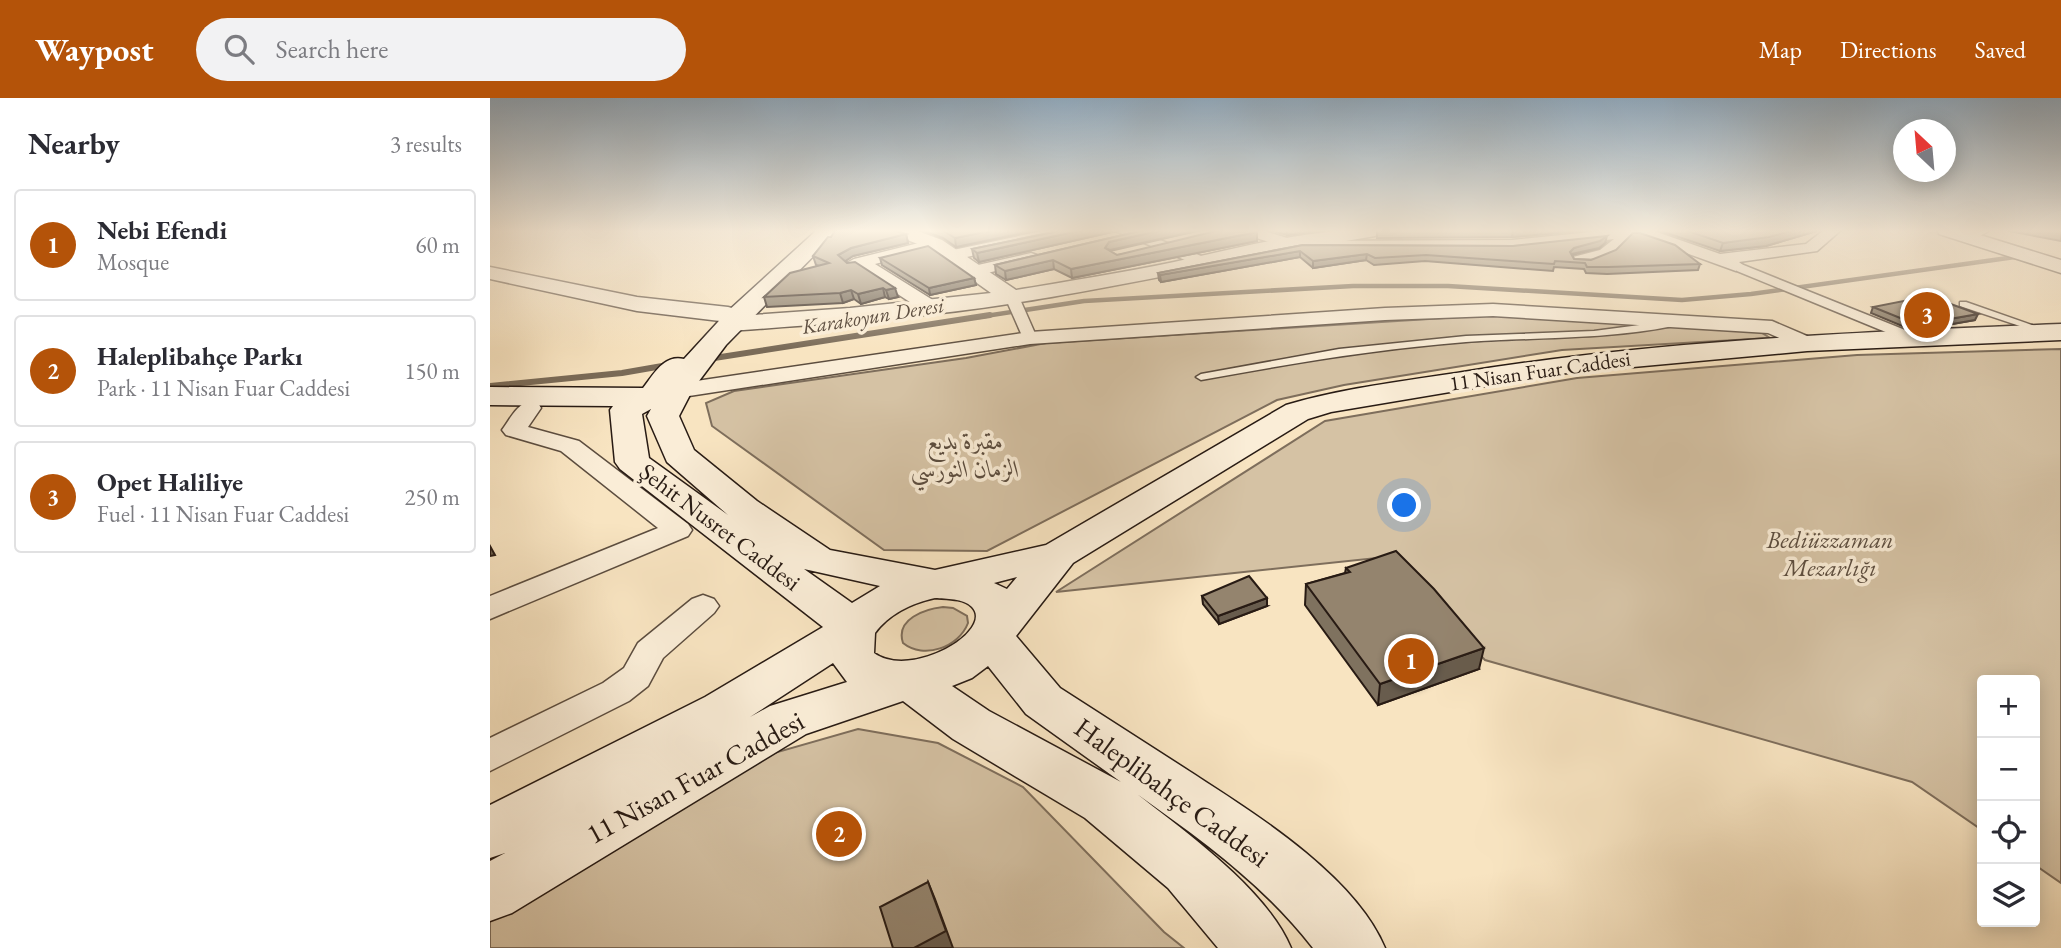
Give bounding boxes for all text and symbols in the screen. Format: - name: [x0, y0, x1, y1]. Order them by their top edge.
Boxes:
- search box: [196, 18, 686, 81]
- text: Waypost: [35, 28, 154, 71]
- icon: search: [220, 30, 258, 68]
- text: Search here: [276, 32, 388, 66]
- text: Map: [1759, 34, 1802, 65]
- text: Directions: [1840, 34, 1937, 65]
- text: Saved: [1975, 34, 2026, 65]
- north arrow: [1893, 119, 1956, 182]
- text: Nearby: [28, 124, 120, 163]
- text: 3 results: [390, 129, 462, 159]
- text: Nebi Efendi: [97, 213, 227, 247]
- text: 1: [47, 230, 59, 260]
- text: 60 m: [415, 230, 460, 260]
- text: Mosque: [97, 247, 169, 277]
- pin: 3: [1904, 289, 1950, 341]
- water label: Karakoyun Deresi: [799, 291, 947, 340]
- text: Haleplibahçe Parkı: [97, 339, 303, 373]
- street label: 11 Nisan Fuar Caddesi: [1448, 344, 1632, 397]
- text: 2: [47, 356, 59, 386]
- text: 150 m: [404, 356, 460, 386]
- text: Park · 11 Nisan Fuar Caddesi: [97, 373, 350, 403]
- park label: مقبرة بديع الزمان النورسي: [910, 425, 1020, 491]
- street label: Şehit Nusret Caddesi: [633, 456, 807, 597]
- text: Opet Haliliye: [97, 465, 243, 499]
- text: 3: [47, 482, 59, 512]
- text: 250 m: [404, 482, 460, 512]
- your location: [1387, 488, 1421, 522]
- text: Fuel · 11 Nisan Fuar Caddesi: [97, 499, 349, 529]
- park label: Bediüzzaman Mezarlığı: [1766, 524, 1893, 583]
- pin: 1: [1388, 635, 1434, 687]
- map controls: [1977, 675, 2040, 927]
- button: +: [1977, 675, 2040, 738]
- street label: 11 Nisan Fuar Caddesi: [580, 702, 810, 852]
- street label: Haleplibahçe Caddesi: [1067, 709, 1277, 875]
- button: −: [1977, 738, 2040, 801]
- button: locate: [1977, 801, 2040, 864]
- pin: 2: [816, 808, 862, 860]
- button: layers: [1977, 864, 2040, 927]

